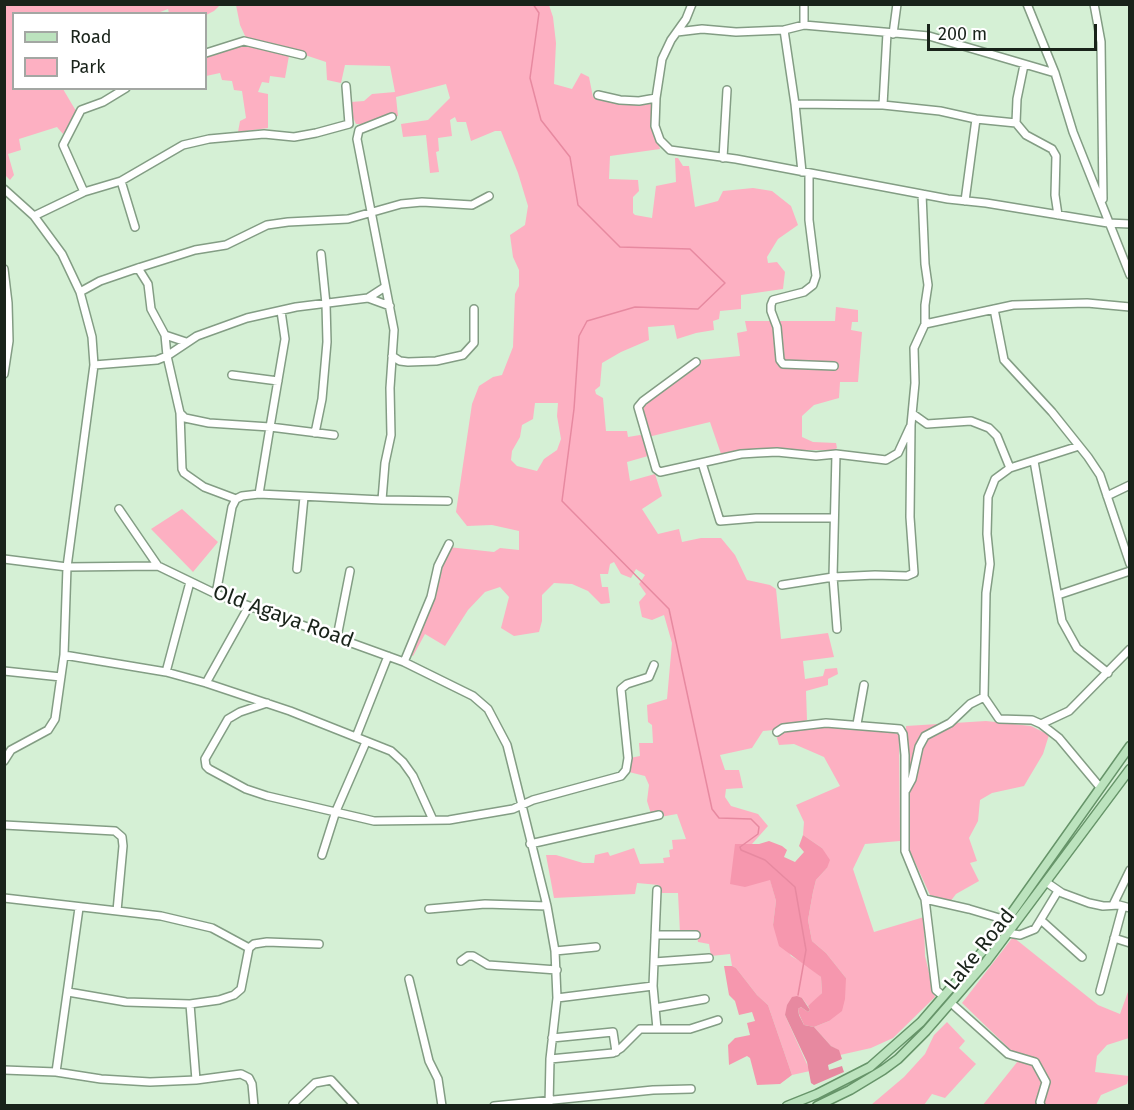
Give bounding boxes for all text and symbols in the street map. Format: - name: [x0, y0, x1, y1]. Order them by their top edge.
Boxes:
- legend: [12, 12, 207, 90]
- scale bar: [930, 12, 1100, 50]
- text: 200 m: [938, 23, 987, 45]
- text: Road: [70, 26, 112, 48]
- text: Park: [70, 56, 105, 78]
- street label: Old Agaya Road: [209, 580, 357, 654]
- street label: Lake Road: [939, 904, 1021, 996]

